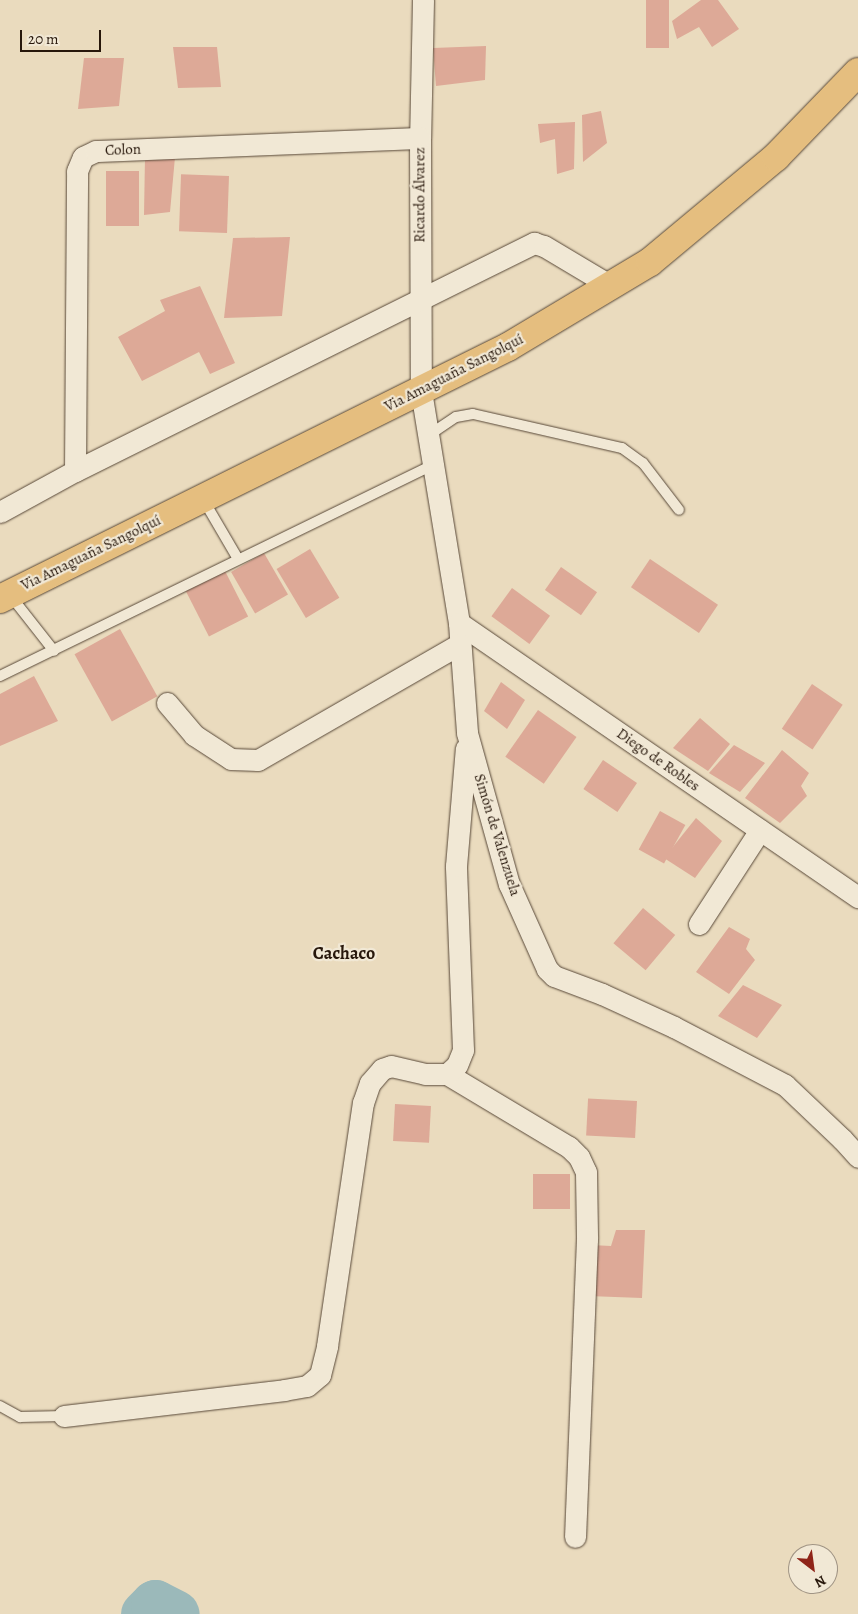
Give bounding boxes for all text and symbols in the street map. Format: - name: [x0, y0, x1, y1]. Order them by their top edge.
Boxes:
- scale bar: [22, 20, 104, 52]
- text: 20 m: [28, 29, 59, 49]
- street label: Colon: [105, 140, 141, 160]
- street label: Ricardo Álvarez: [411, 147, 429, 243]
- street label: Via Amaguaña Sangolquí: [382, 330, 526, 416]
- street label: Via Amaguaña Sangolquí: [18, 511, 164, 595]
- street label: Diego de Robles: [613, 725, 703, 795]
- street label: Simón de Valenzuela: [470, 772, 524, 898]
- district label: Cachaco: [313, 942, 375, 964]
- north arrow: [788, 1544, 838, 1594]
- text: N: [811, 1571, 829, 1592]

